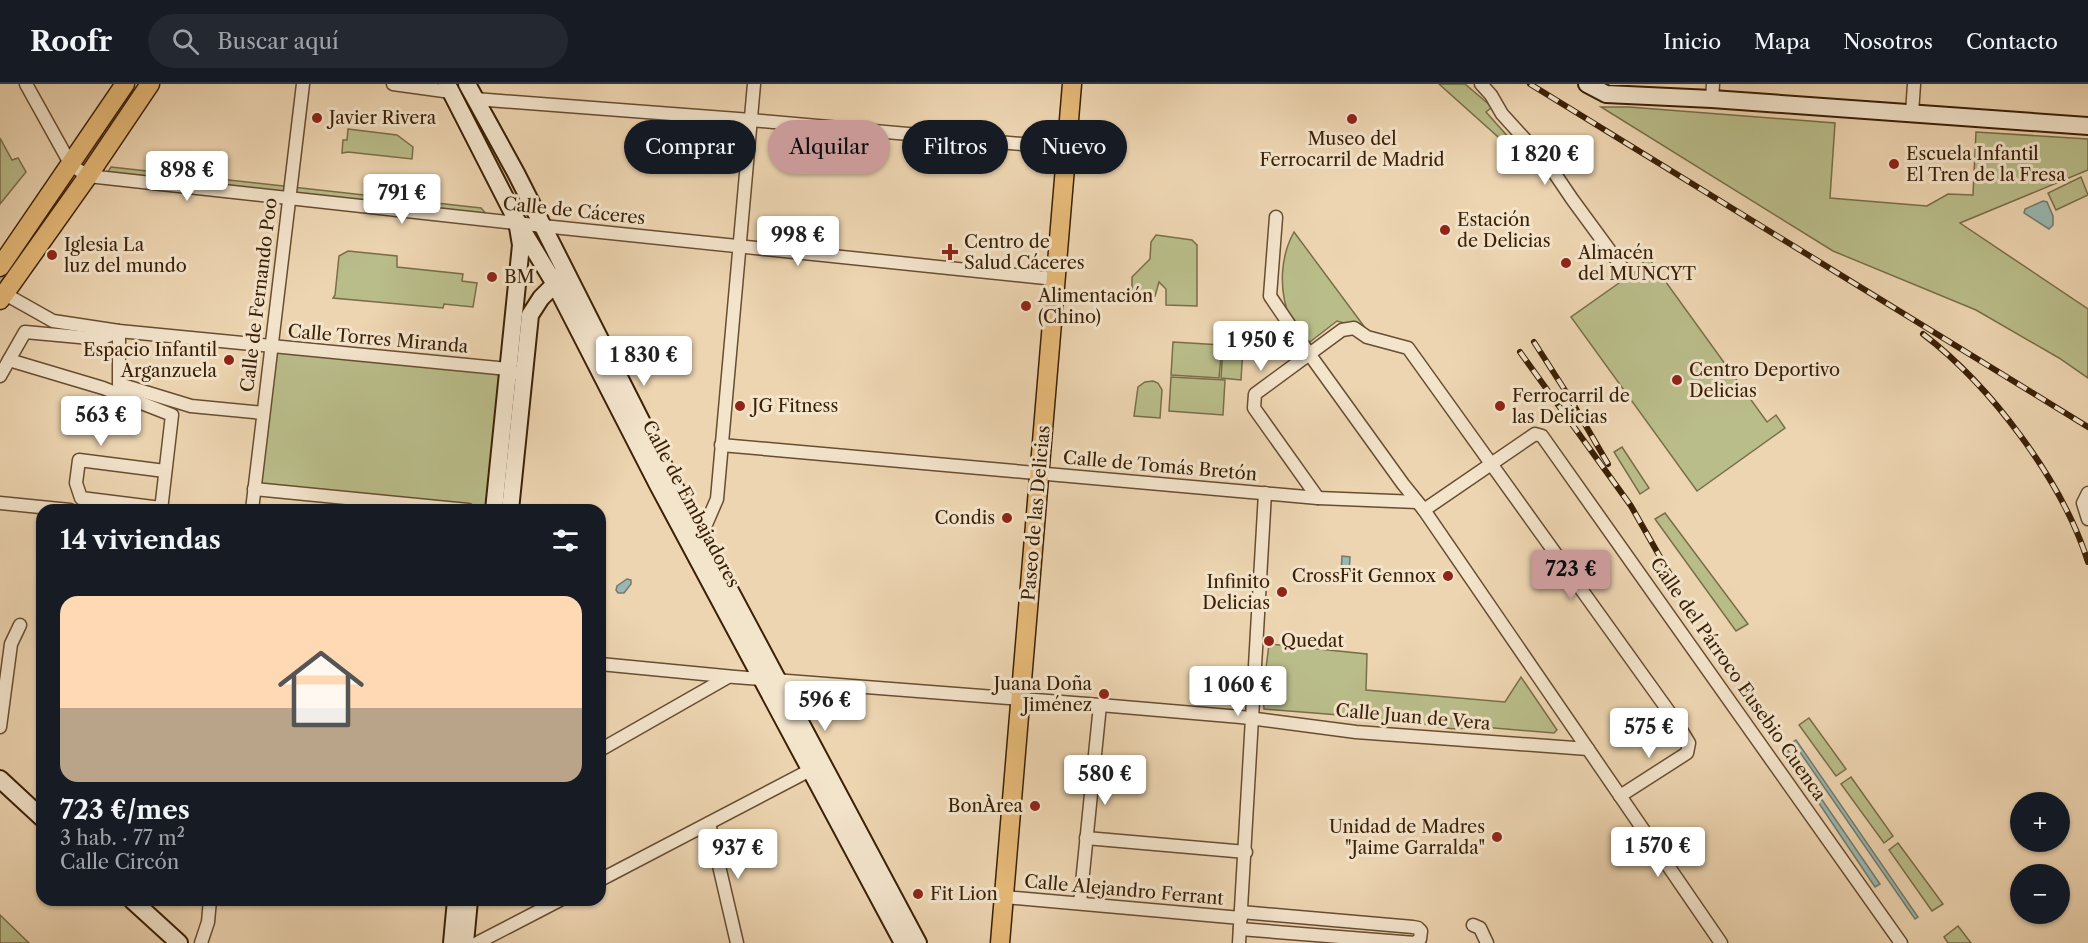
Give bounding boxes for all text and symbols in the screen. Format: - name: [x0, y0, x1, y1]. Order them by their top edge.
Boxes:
- search box: [148, 14, 568, 68]
- text: Roofr: [30, 24, 112, 58]
- icon: search: [169, 25, 202, 58]
- text: Buscar aquí: [217, 28, 339, 55]
- text: Inicio: [1663, 29, 1721, 54]
- text: Mapa: [1754, 29, 1810, 54]
- text: Nosotros: [1843, 29, 1933, 54]
- text: Contacto: [1966, 29, 2058, 54]
- place label: Javier Rivera: [326, 107, 437, 129]
- marker: Javier Rivera: [310, 111, 324, 125]
- marker: Museo del Ferrocarril de Madrid: [1345, 112, 1359, 126]
- chip: Comprar: [624, 120, 756, 174]
- chip: Alquilar: [768, 120, 890, 174]
- chip: Filtros: [902, 120, 1008, 174]
- chip: Nuevo: [1020, 120, 1127, 174]
- place label: Museo del Ferrocarril de Madrid: [1259, 128, 1445, 171]
- pin: 1 820 €: [1490, 135, 1600, 186]
- text: 1 820 €: [1511, 142, 1579, 166]
- place label: Escuela Infantil El Tren de la Fresa: [1906, 143, 2066, 186]
- pin: 898 €: [145, 151, 229, 202]
- marker: Escuela Infantil El Tren de la Fresa: [1887, 157, 1901, 171]
- text: 898 €: [160, 158, 214, 182]
- pin: 791 €: [360, 174, 444, 225]
- text: 791 €: [377, 181, 427, 205]
- street label: Calle de Cáceres: [502, 193, 646, 229]
- street label: Calle de Fernando Poo: [236, 197, 282, 393]
- place label: Estación de Delicias: [1457, 209, 1551, 252]
- pin: 998 €: [756, 216, 840, 267]
- text: 998 €: [771, 223, 825, 247]
- marker: Estación de Delicias: [1438, 223, 1452, 237]
- place label: Centro de Salud Cáceres: [964, 231, 1085, 274]
- place label: Iglesia La luz del mundo: [64, 234, 187, 277]
- place label: Almacén del MUNCYT: [1577, 242, 1697, 285]
- marker: Centro de Salud Cáceres: [941, 243, 959, 261]
- marker: Iglesia La luz del mundo: [45, 248, 59, 262]
- marker: Almacén del MUNCYT: [1559, 256, 1573, 270]
- place label: BM: [504, 266, 535, 288]
- marker: BM: [485, 270, 499, 284]
- place label: Alimentación (Chino): [1037, 285, 1153, 328]
- marker: Alimentación (Chino): [1019, 299, 1033, 313]
- street label: Calle Torres Miranda: [287, 320, 470, 358]
- pin: 1 950 €: [1206, 321, 1316, 372]
- text: 1 950 €: [1227, 328, 1295, 352]
- pin: 1 830 €: [589, 336, 699, 387]
- place label: Espacio Infantil Arganzuela: [83, 339, 217, 382]
- text: 1 830 €: [610, 343, 678, 367]
- marker: Espacio Infantil Arganzuela: [222, 353, 236, 367]
- place label: Centro Deportivo Delicias: [1689, 359, 1840, 402]
- marker: Centro Deportivo Delicias: [1670, 373, 1684, 387]
- place label: Ferrocarril de las Delicias: [1512, 385, 1630, 428]
- place label: JG Fitness: [749, 395, 838, 417]
- pin: 563 €: [59, 396, 143, 447]
- marker: JG Fitness: [733, 399, 747, 413]
- marker: Ferrocarril de las Delicias: [1493, 399, 1507, 413]
- text: 563 €: [75, 403, 127, 427]
- street label: Calle de Embajadores: [638, 417, 744, 591]
- street label: Paseo de las Delicias: [1017, 424, 1055, 602]
- street label: Calle de Tomás Bretón: [1062, 447, 1258, 485]
- place label: Condis: [935, 507, 995, 529]
- marker: Condis: [1000, 511, 1014, 525]
- text: 14 viviendas: [60, 524, 221, 556]
- icon: filters: [549, 524, 582, 557]
- pin: 723 €: [1529, 550, 1613, 601]
- street label: Calle del Párroco Eusebio Cuenca: [1645, 553, 1831, 805]
- text: 723 €: [1545, 557, 1597, 581]
- place label: CrossFit Gennox: [1292, 565, 1436, 587]
- marker: CrossFit Gennox: [1441, 569, 1455, 583]
- place label: Infinito Delicias: [1202, 571, 1270, 614]
- marker: Infinito Delicias: [1275, 585, 1289, 599]
- place label: Quedat: [1281, 630, 1345, 652]
- marker: Quedat: [1262, 634, 1276, 648]
- icon: home: [267, 635, 375, 743]
- pin: 1 060 €: [1183, 666, 1293, 717]
- place label: Juana Doña Jiménez: [991, 673, 1093, 716]
- text: 1 060 €: [1203, 673, 1273, 697]
- pin: 596 €: [783, 681, 867, 732]
- marker: Juana Doña Jiménez: [1097, 687, 1111, 701]
- text: 596 €: [799, 688, 851, 712]
- street label: Calle Juan de Vera: [1335, 699, 1492, 735]
- pin: 575 €: [1607, 708, 1691, 759]
- text: 575 €: [1624, 715, 1674, 739]
- pin: 580 €: [1063, 755, 1147, 806]
- text: 580 €: [1078, 762, 1132, 786]
- map controls: [2010, 792, 2070, 924]
- button: +: [2010, 792, 2070, 852]
- text: 723 €/mes: [60, 794, 190, 826]
- place label: BonÀrea: [948, 794, 1023, 817]
- marker: BonÀrea: [1028, 799, 1042, 813]
- place label: Unidad de Madres "Jaime Garralda": [1329, 816, 1485, 859]
- text: 3 hab. · 77 m²: [60, 826, 185, 850]
- pin: 1 570 €: [1603, 827, 1713, 878]
- pin: 937 €: [696, 829, 780, 880]
- marker: Unidad de Madres "Jaime Garralda": [1490, 830, 1504, 844]
- text: 1 570 €: [1625, 834, 1691, 858]
- text: 937 €: [712, 836, 764, 860]
- text: Calle Circón: [60, 850, 179, 874]
- button: −: [2010, 864, 2070, 924]
- street label: Calle Alejandro Ferrant: [1023, 870, 1225, 910]
- place label: Fit Lion: [930, 883, 998, 905]
- marker: Fit Lion: [911, 887, 925, 901]

